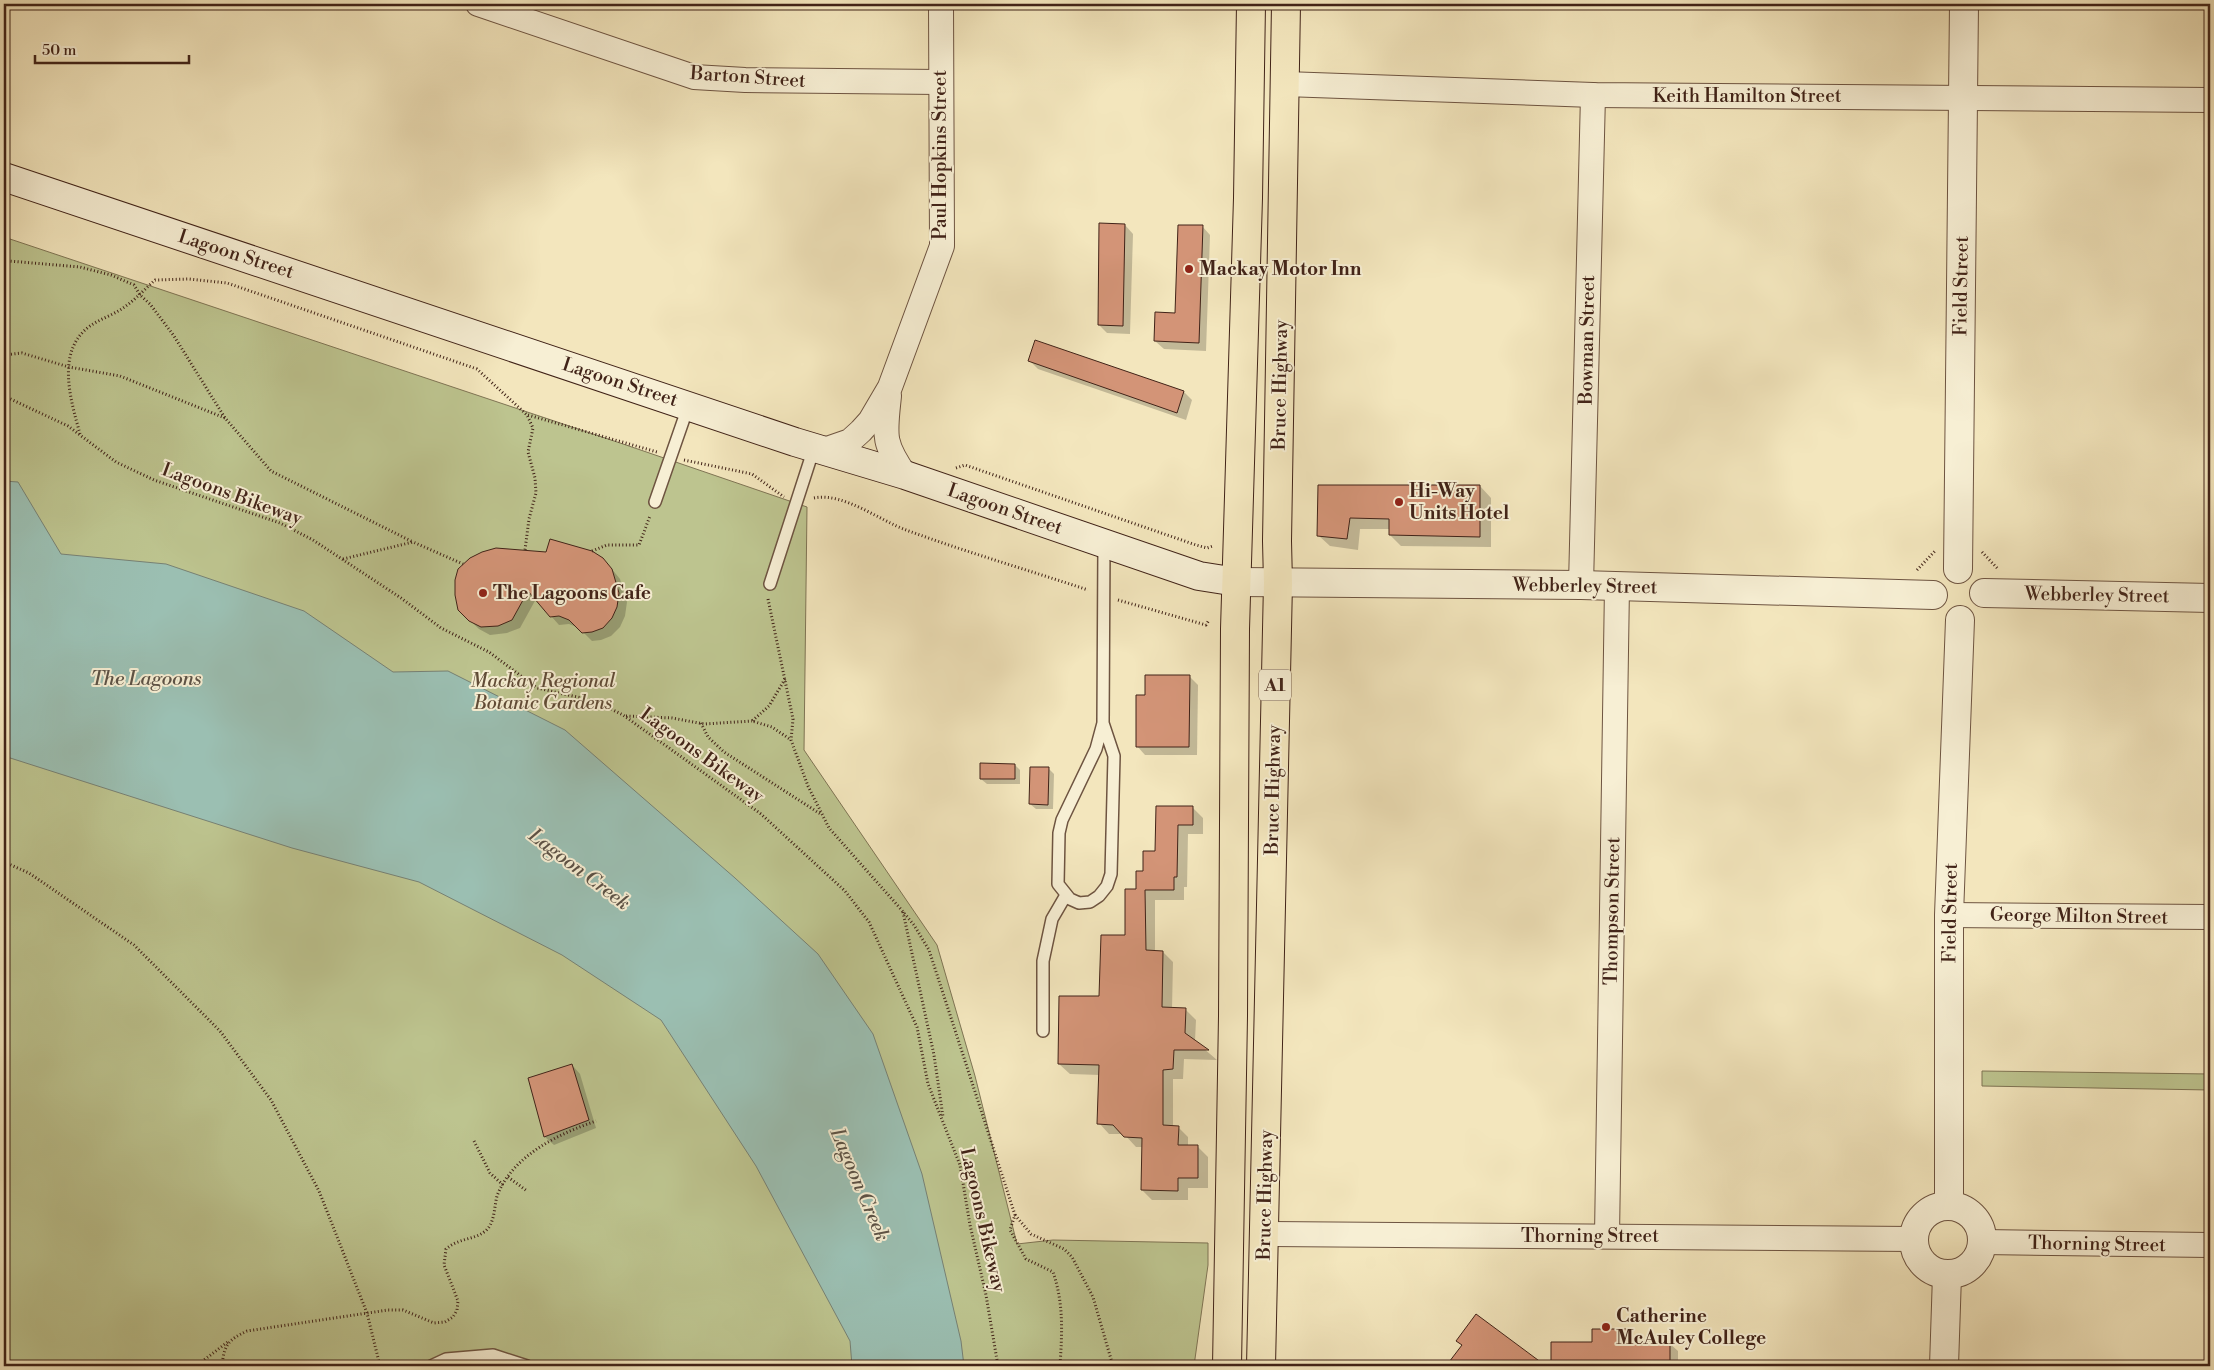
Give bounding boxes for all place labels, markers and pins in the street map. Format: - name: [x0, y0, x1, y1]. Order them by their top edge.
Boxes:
- place label: Mackay Motor Inn: [1199, 257, 1362, 281]
- marker: Mackay Motor Inn: [1183, 263, 1195, 275]
- place label: Hi-Way Units Hotel: [1409, 479, 1509, 525]
- marker: Hi-Way Units Hotel: [1393, 496, 1405, 508]
- place label: The Lagoons Cafe: [493, 581, 651, 605]
- marker: The Lagoons Cafe: [477, 587, 489, 599]
- place label: Catherine McAuley College: [1616, 1304, 1766, 1350]
- marker: Catherine McAuley College: [1600, 1321, 1612, 1333]

